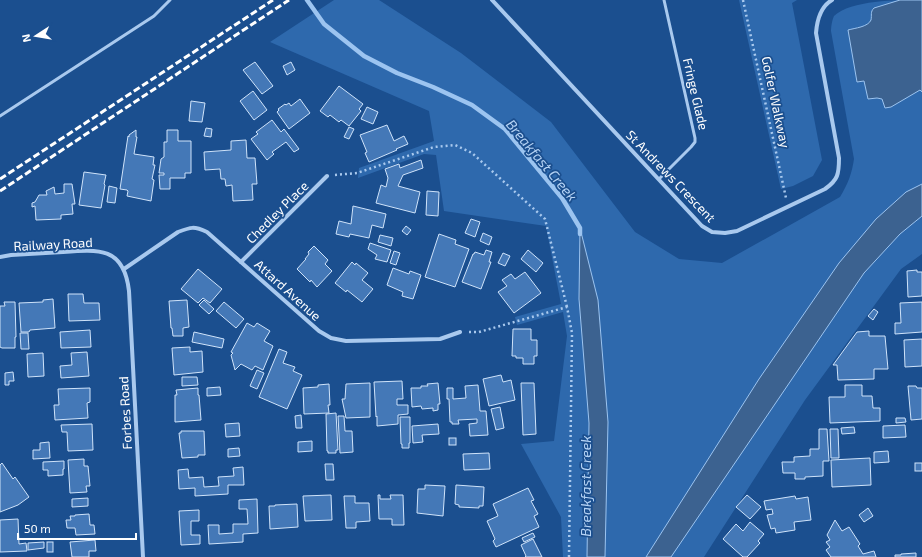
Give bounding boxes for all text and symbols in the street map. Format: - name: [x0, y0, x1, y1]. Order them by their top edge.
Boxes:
- north arrow: [16, 16, 56, 56]
- text: N: [19, 33, 33, 43]
- street label: Golfer Walkway: [758, 55, 794, 149]
- street label: Fringe Glade: [680, 56, 712, 132]
- water label: Breakfast Creek: [503, 116, 581, 204]
- street label: St Andrews Crescent: [623, 127, 719, 225]
- street label: Chedley Place: [242, 177, 312, 247]
- street label: Railway Road: [13, 234, 93, 254]
- street label: Attard Avenue: [252, 256, 324, 324]
- street label: Forbes Road: [115, 376, 135, 450]
- water label: Breakfast Creek: [577, 435, 594, 537]
- scale bar: [18, 515, 136, 541]
- text: 50 m: [24, 521, 51, 535]

